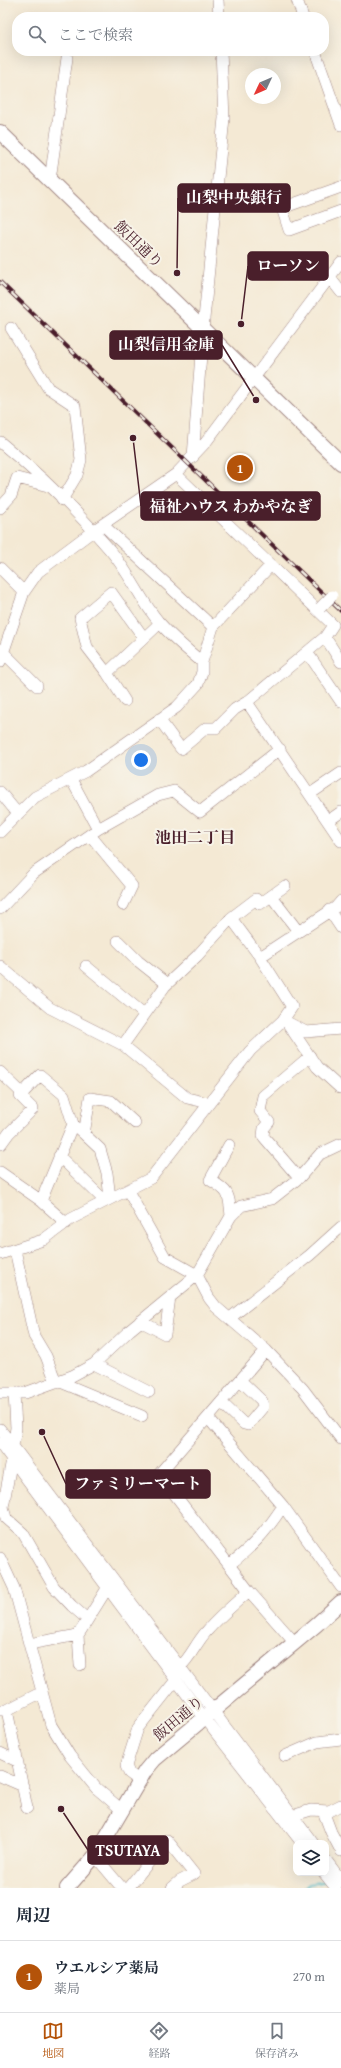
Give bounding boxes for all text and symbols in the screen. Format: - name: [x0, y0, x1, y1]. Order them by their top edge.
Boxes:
- search box: [12, 12, 329, 56]
- icon: search: [26, 23, 48, 45]
- text: ここで検索: [58, 24, 133, 45]
- north arrow: [245, 68, 281, 104]
- callout: 山梨中央銀行: [178, 184, 290, 212]
- text: 山梨中央銀行: [186, 185, 282, 209]
- street label: 飯田通り: [110, 216, 168, 272]
- callout: ローソン: [248, 252, 328, 280]
- text: ローソン: [256, 253, 320, 277]
- callout: 山梨信用金庫: [110, 331, 222, 359]
- text: 山梨信用金庫: [118, 332, 214, 356]
- pin: 1: [227, 453, 253, 483]
- callout: 福祉ハウス わかやなぎ: [141, 492, 320, 520]
- text: 福祉ハウス わかやなぎ: [148, 494, 313, 518]
- your location: [131, 750, 151, 770]
- district label: 池田二丁目: [155, 825, 235, 849]
- callout: ファミリーマート: [66, 1470, 210, 1498]
- text: ファミリーマート: [74, 1471, 202, 1495]
- street label: 飯田通り: [148, 1691, 208, 1745]
- callout: TSUTAYA: [88, 1836, 168, 1864]
- text: TSUTAYA: [96, 1838, 161, 1862]
- map controls: [293, 1840, 329, 1876]
- button: layers: [293, 1840, 329, 1876]
- text: 周辺: [16, 1902, 50, 1927]
- text: ウエルシア薬局: [54, 1957, 159, 1978]
- text: 1: [26, 1967, 32, 1986]
- text: 270 m: [293, 1967, 325, 1986]
- text: 薬局: [54, 1979, 80, 1998]
- tab: 地図: [42, 2020, 64, 2061]
- tab: 経路: [148, 2020, 170, 2061]
- tab: 保存済み: [255, 2020, 299, 2061]

